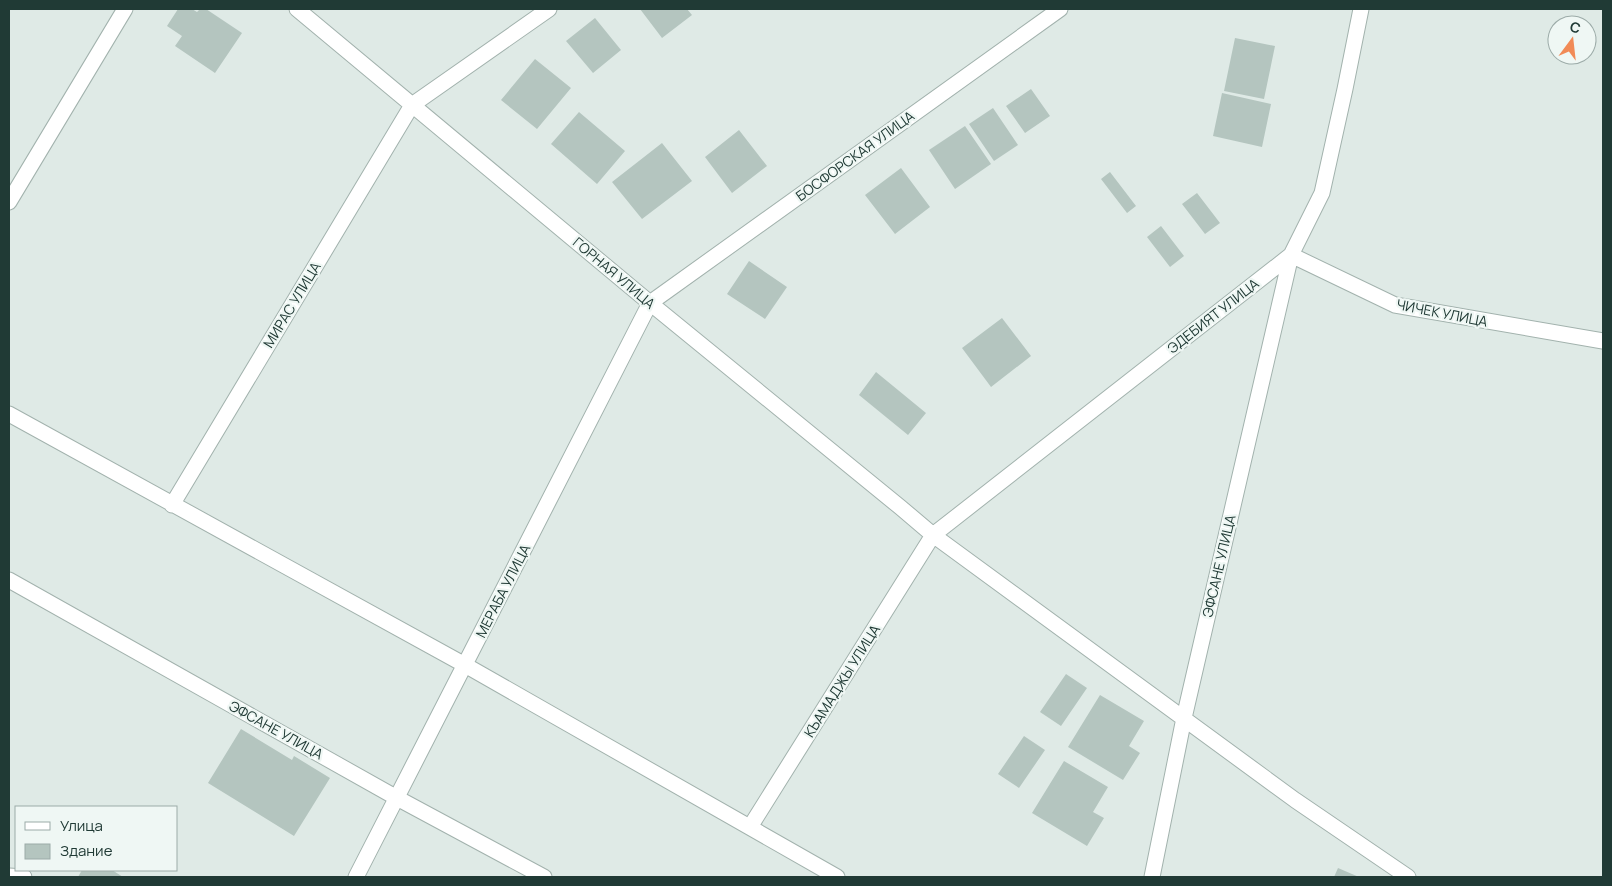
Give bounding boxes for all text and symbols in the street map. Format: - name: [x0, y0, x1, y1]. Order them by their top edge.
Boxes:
- north arrow: [1547, 15, 1597, 65]
- text: С: [1568, 16, 1583, 37]
- street label: БОСФОРСКАЯ УЛИЦА: [792, 106, 918, 205]
- street label: ГОРНАЯ УЛИЦА: [569, 233, 660, 313]
- street label: МИРАС УЛИЦА: [258, 258, 325, 351]
- street label: ЭДЕБИЯТ УЛИЦА: [1163, 274, 1263, 357]
- street label: ЧИЧЕК УЛИЦА: [1395, 294, 1489, 331]
- street label: ЭФСАНЕ УЛИЦА: [1197, 513, 1240, 619]
- street label: МЕРАБА УЛИЦА: [471, 541, 534, 641]
- street label: КЪАМАДЖЫ УЛИЦА: [799, 621, 884, 741]
- street label: ЭФСАНЕ УЛИЦА: [226, 696, 327, 763]
- legend: [15, 806, 178, 871]
- text: Улица: [60, 815, 103, 836]
- text: Здание: [60, 840, 113, 861]

